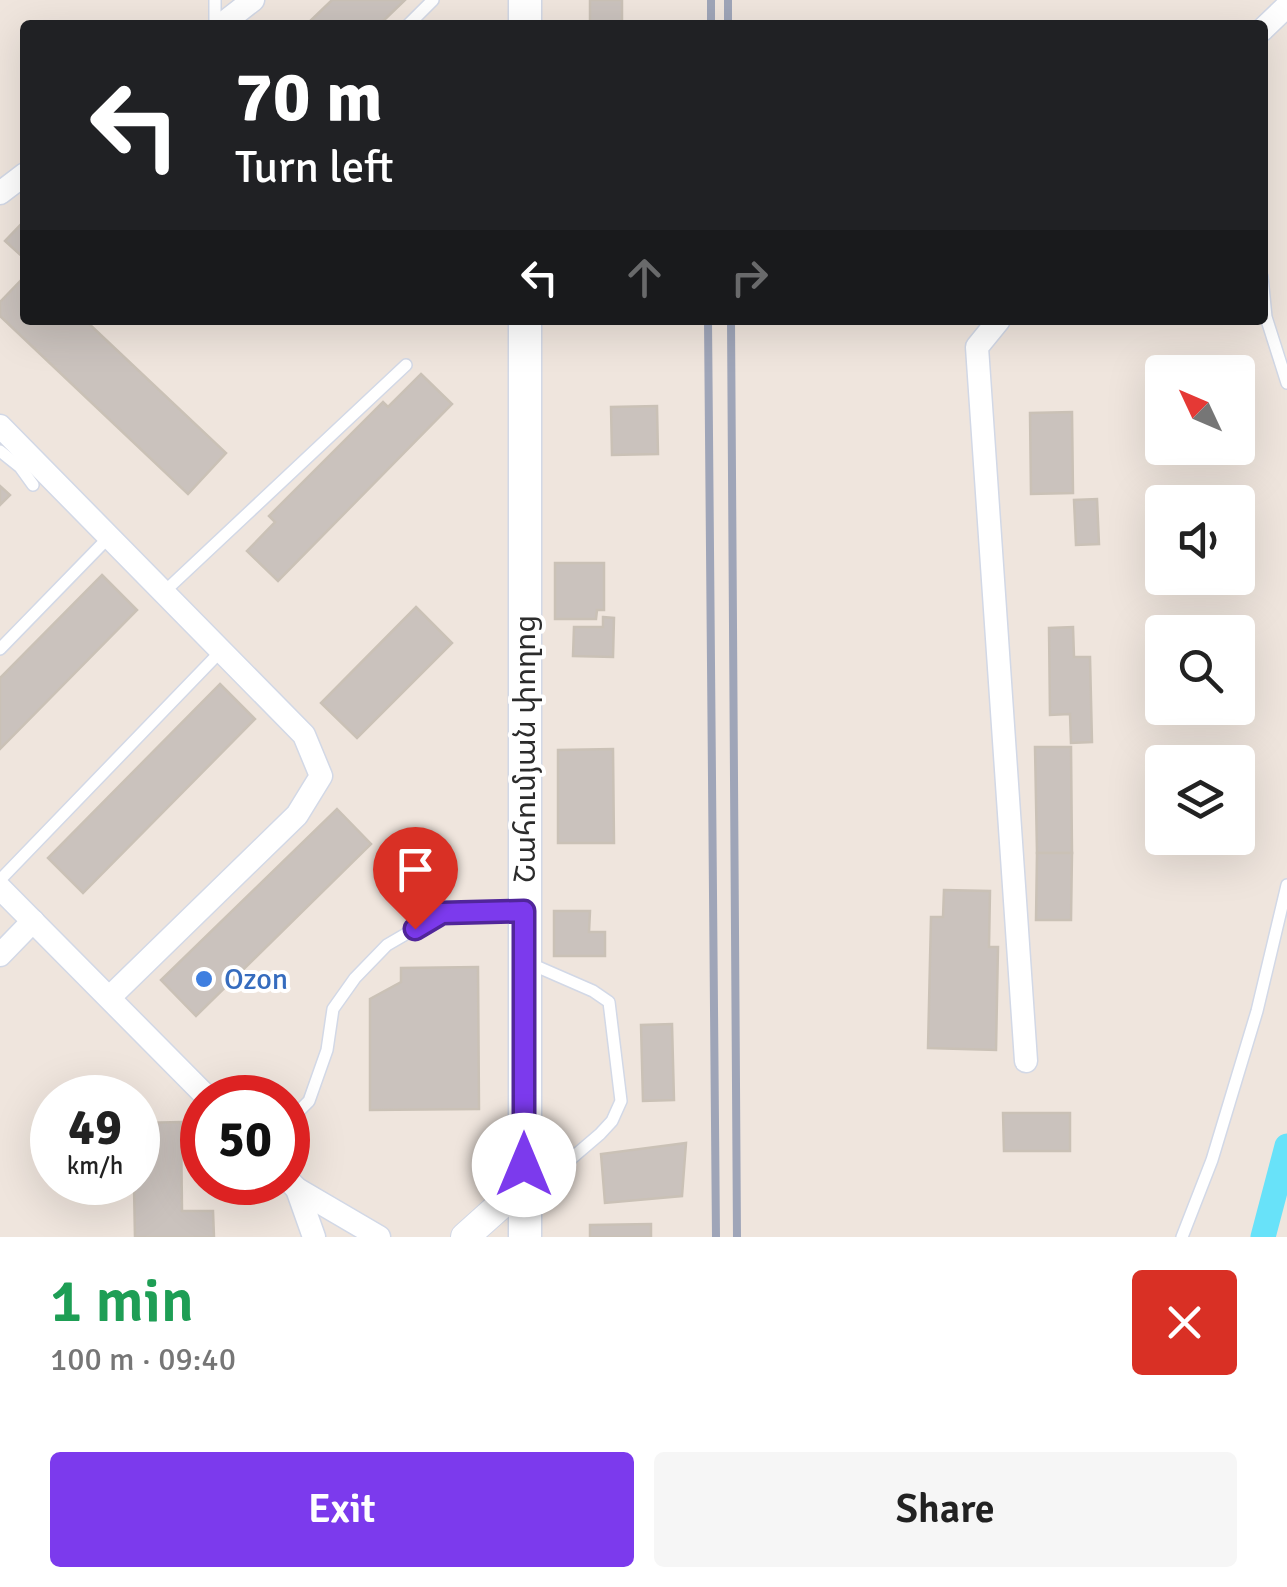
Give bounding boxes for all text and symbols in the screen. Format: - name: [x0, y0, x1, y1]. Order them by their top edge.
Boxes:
- text: 70 m: [235, 54, 383, 140]
- icon: left: [70, 60, 200, 190]
- text: Turn left: [235, 140, 394, 195]
- icon: left: [512, 250, 567, 305]
- icon: ahead: [617, 250, 672, 305]
- icon: right: [722, 250, 777, 305]
- north arrow: [1145, 355, 1255, 465]
- map controls: [1145, 355, 1255, 855]
- button: sound: [1145, 485, 1255, 595]
- street label: Շահումյան փողոց: [507, 615, 544, 883]
- button: search: [1145, 615, 1255, 725]
- button: layers: [1145, 745, 1255, 855]
- pin: [373, 827, 458, 930]
- icon: arrive: [388, 842, 443, 897]
- place label: Ozon: [224, 961, 288, 998]
- marker: Ozon: [193, 968, 215, 990]
- speed limit sign: 50: [180, 1075, 310, 1205]
- text: 49: [68, 1097, 122, 1159]
- position arrow: [472, 1113, 576, 1217]
- text: km/h: [67, 1150, 123, 1181]
- text: 1 min: [50, 1265, 194, 1339]
- button: close: [1132, 1270, 1237, 1375]
- text: 100 m · 09:40: [50, 1340, 236, 1379]
- button: Exit: [50, 1452, 634, 1567]
- button: Share: [654, 1452, 1237, 1567]

